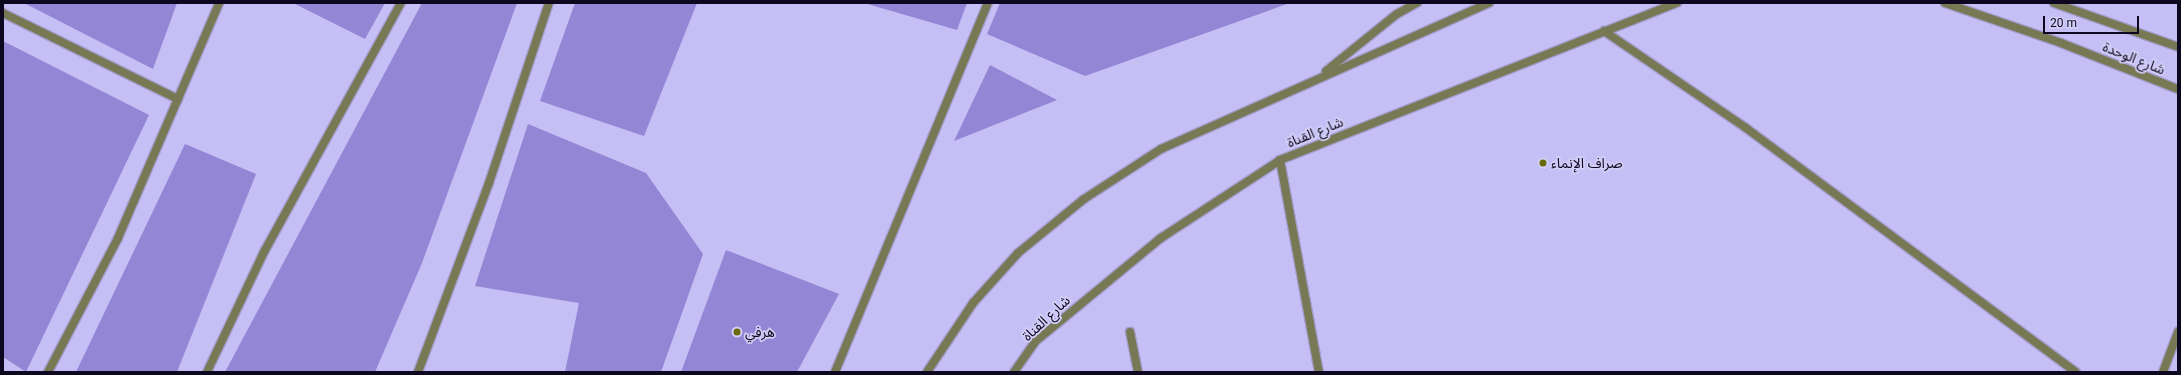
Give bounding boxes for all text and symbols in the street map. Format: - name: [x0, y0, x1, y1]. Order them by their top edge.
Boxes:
- scale bar: [2045, 8, 2141, 34]
- text: 20 m: [2050, 16, 2077, 30]
- street label: شارع الوحدة: [2100, 38, 2168, 78]
- street label: شارع القناة: [1284, 113, 1346, 151]
- place label: صراف الإنماء: [1551, 155, 1623, 171]
- marker: صراف الإنماء: [1538, 158, 1548, 168]
- street label: شارع القناة: [1019, 292, 1073, 344]
- place label: هرفي: [745, 324, 775, 340]
- marker: هرفي: [732, 327, 742, 337]

